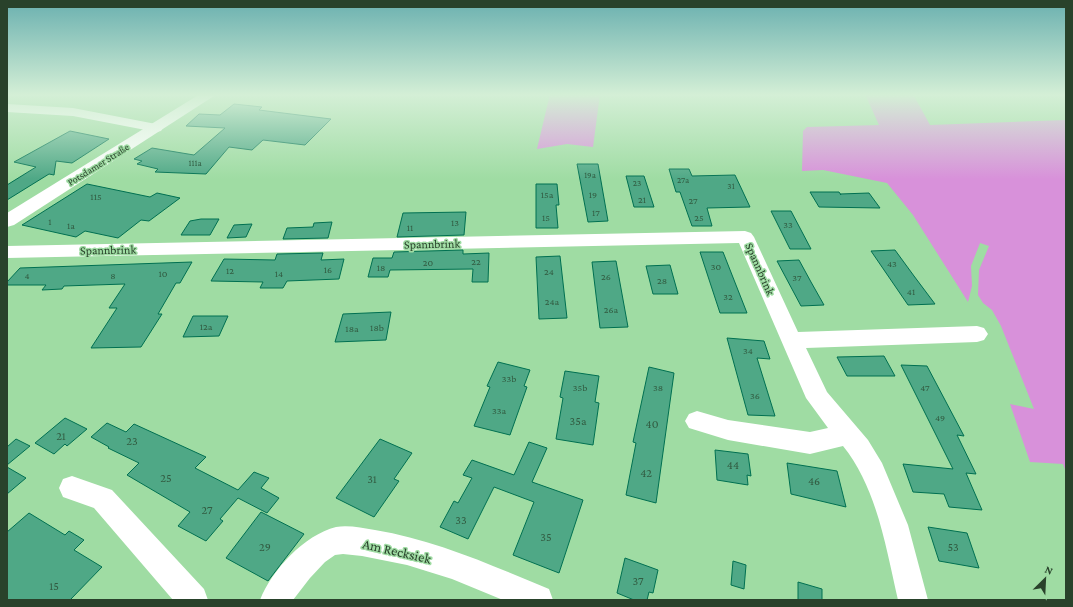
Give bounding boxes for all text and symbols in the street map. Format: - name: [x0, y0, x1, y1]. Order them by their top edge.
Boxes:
- street label: Potsdamer Straße: [65, 141, 132, 188]
- house number: 111a: [188, 158, 202, 168]
- house number: 19a: [584, 170, 596, 180]
- house number: 27a: [677, 175, 689, 185]
- house number: 23: [633, 178, 641, 188]
- house number: 31: [727, 181, 735, 191]
- house number: 15a: [541, 189, 554, 200]
- house number: 19: [589, 189, 597, 200]
- house number: 115: [90, 191, 102, 202]
- house number: 21: [638, 194, 646, 205]
- house number: 27: [688, 195, 698, 206]
- house number: 17: [592, 207, 600, 218]
- house number: 15: [542, 212, 550, 223]
- house number: 25: [694, 212, 704, 223]
- house number: 1: [48, 216, 52, 227]
- house number: 13: [451, 217, 459, 228]
- house number: 33: [783, 219, 793, 230]
- house number: 1a: [67, 220, 75, 231]
- house number: 11: [407, 222, 413, 233]
- street label: Spannbrink: [404, 237, 460, 251]
- street label: Spannbrink: [742, 241, 778, 298]
- street label: Spannbrink: [80, 243, 136, 257]
- house number: 22: [471, 256, 481, 267]
- house number: 20: [423, 257, 434, 268]
- house number: 43: [887, 258, 897, 269]
- house number: 30: [711, 261, 722, 272]
- house number: 18: [377, 262, 385, 273]
- house number: 16: [324, 264, 332, 275]
- house number: 12: [226, 265, 234, 276]
- house number: 24: [544, 266, 554, 277]
- house number: 10: [159, 268, 168, 279]
- house number: 14: [275, 268, 283, 279]
- house number: 4: [24, 270, 30, 281]
- house number: 8: [110, 270, 116, 281]
- house number: 26: [601, 271, 611, 282]
- house number: 37: [792, 272, 802, 283]
- house number: 28: [657, 275, 667, 286]
- house number: 41: [907, 286, 915, 297]
- house number: 32: [723, 291, 733, 302]
- house number: 24a: [545, 296, 560, 307]
- house number: 26a: [604, 304, 619, 315]
- house number: 12a: [200, 321, 213, 332]
- house number: 18b: [370, 322, 384, 333]
- house number: 18a: [345, 323, 359, 334]
- house number: 34: [743, 345, 753, 356]
- house number: 33b: [502, 373, 516, 384]
- house number: 35b: [573, 382, 587, 393]
- house number: 38: [653, 382, 663, 393]
- house number: 47: [920, 382, 930, 393]
- house number: 36: [750, 390, 760, 401]
- house number: 33a: [492, 405, 506, 416]
- house number: 49: [935, 412, 945, 423]
- house number: 35a: [570, 414, 587, 428]
- house number: 40: [646, 417, 659, 431]
- house number: 21: [56, 429, 66, 443]
- house number: 23: [126, 434, 138, 448]
- house number: 44: [727, 458, 739, 472]
- house number: 42: [640, 466, 652, 480]
- house number: 25: [160, 471, 172, 485]
- house number: 31: [367, 472, 377, 486]
- house number: 46: [808, 474, 820, 488]
- house number: 27: [201, 503, 213, 517]
- house number: 33: [455, 513, 467, 527]
- house number: 35: [540, 530, 552, 544]
- street label: Am Recksiek: [361, 535, 433, 567]
- house number: 29: [259, 540, 271, 554]
- house number: 53: [947, 540, 959, 554]
- north arrow: [1025, 559, 1065, 599]
- text: N: [1043, 563, 1055, 577]
- house number: 37: [632, 574, 644, 588]
- house number: 15: [49, 579, 59, 593]

